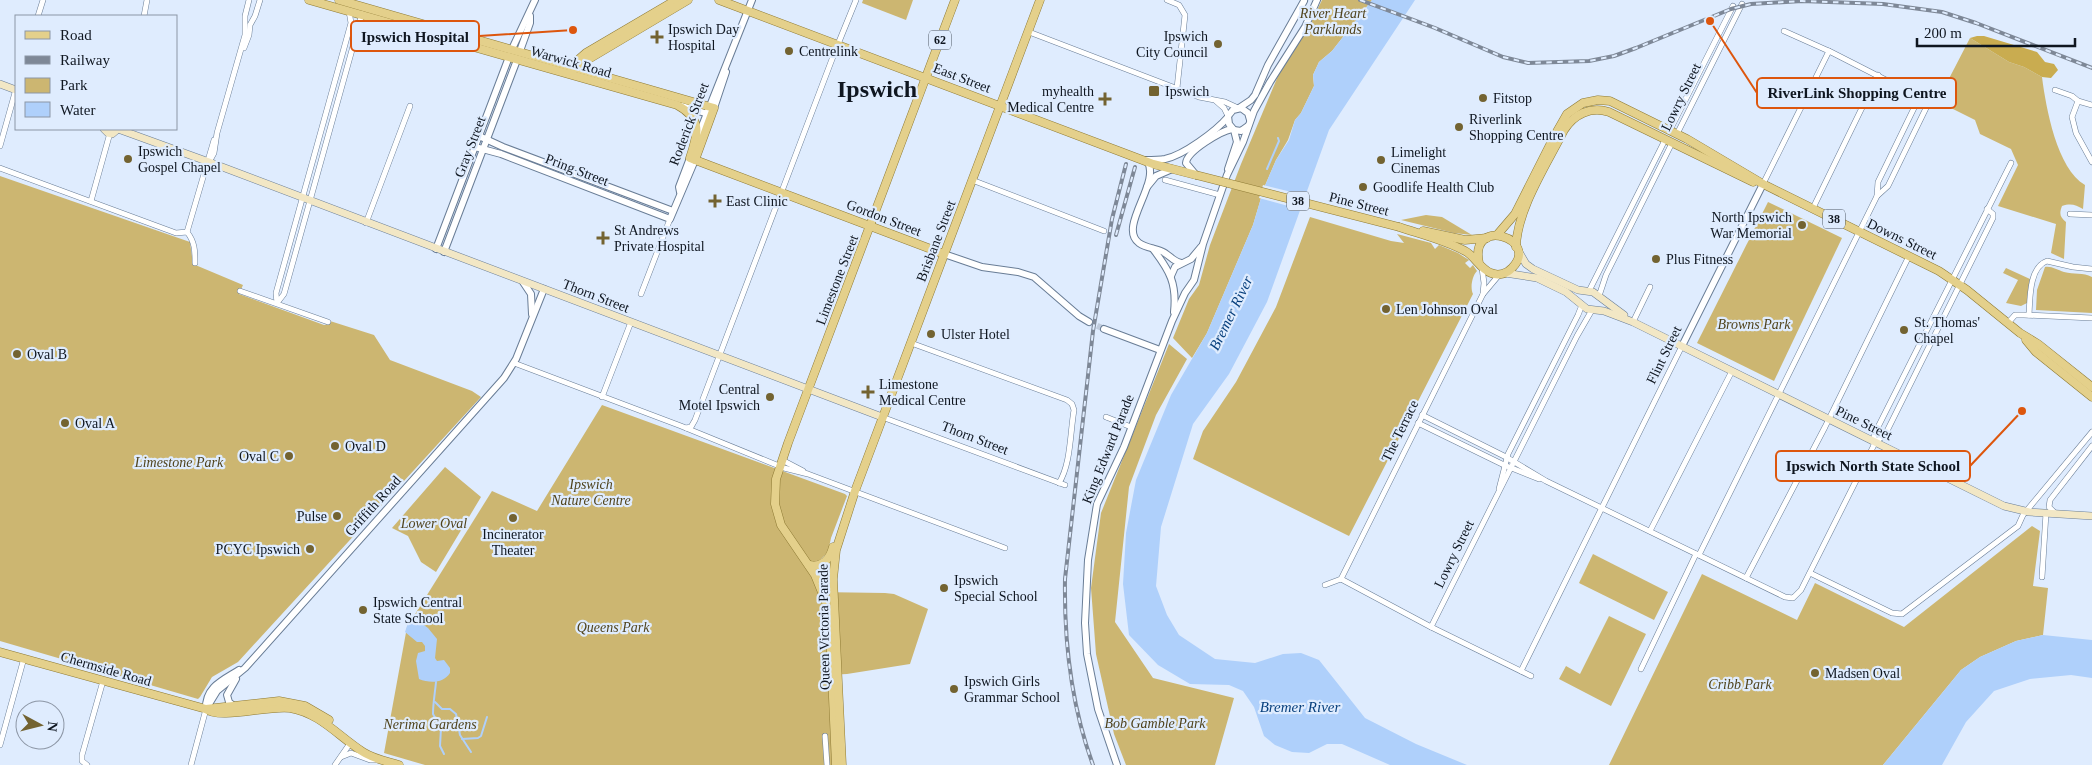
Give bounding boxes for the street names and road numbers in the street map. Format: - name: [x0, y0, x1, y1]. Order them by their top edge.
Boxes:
- road number: 62: [929, 30, 951, 50]
- street label: Warwick Road: [529, 43, 613, 81]
- street label: East Street: [931, 60, 993, 96]
- street label: Lowry Street: [1658, 61, 1704, 133]
- street label: Roderick Street: [666, 80, 712, 168]
- street label: Gray Street: [452, 114, 489, 180]
- street label: Pring Street: [543, 151, 611, 189]
- street label: Pine Street: [1328, 189, 1391, 219]
- road number: 38: [1287, 192, 1309, 210]
- street label: Gordon Street: [844, 197, 924, 239]
- street label: Brisbane Street: [914, 198, 958, 284]
- road number: 38: [1823, 210, 1845, 228]
- street label: Downs Street: [1865, 216, 1939, 262]
- street label: Limestone Street: [813, 233, 861, 327]
- street label: Thorn Street: [560, 276, 632, 316]
- street label: Flint Street: [1644, 323, 1685, 386]
- street label: King Edward Parade: [1079, 392, 1137, 506]
- street label: The Terrace: [1379, 398, 1421, 464]
- street label: Pine Street: [1833, 403, 1895, 443]
- street label: Thorn Street: [939, 418, 1011, 458]
- street label: Griffith Road: [342, 473, 404, 539]
- street label: Lowry Street: [1431, 518, 1477, 590]
- street label: Queen Victoria Parade: [815, 564, 833, 690]
- street label: Chermside Road: [59, 649, 153, 689]

